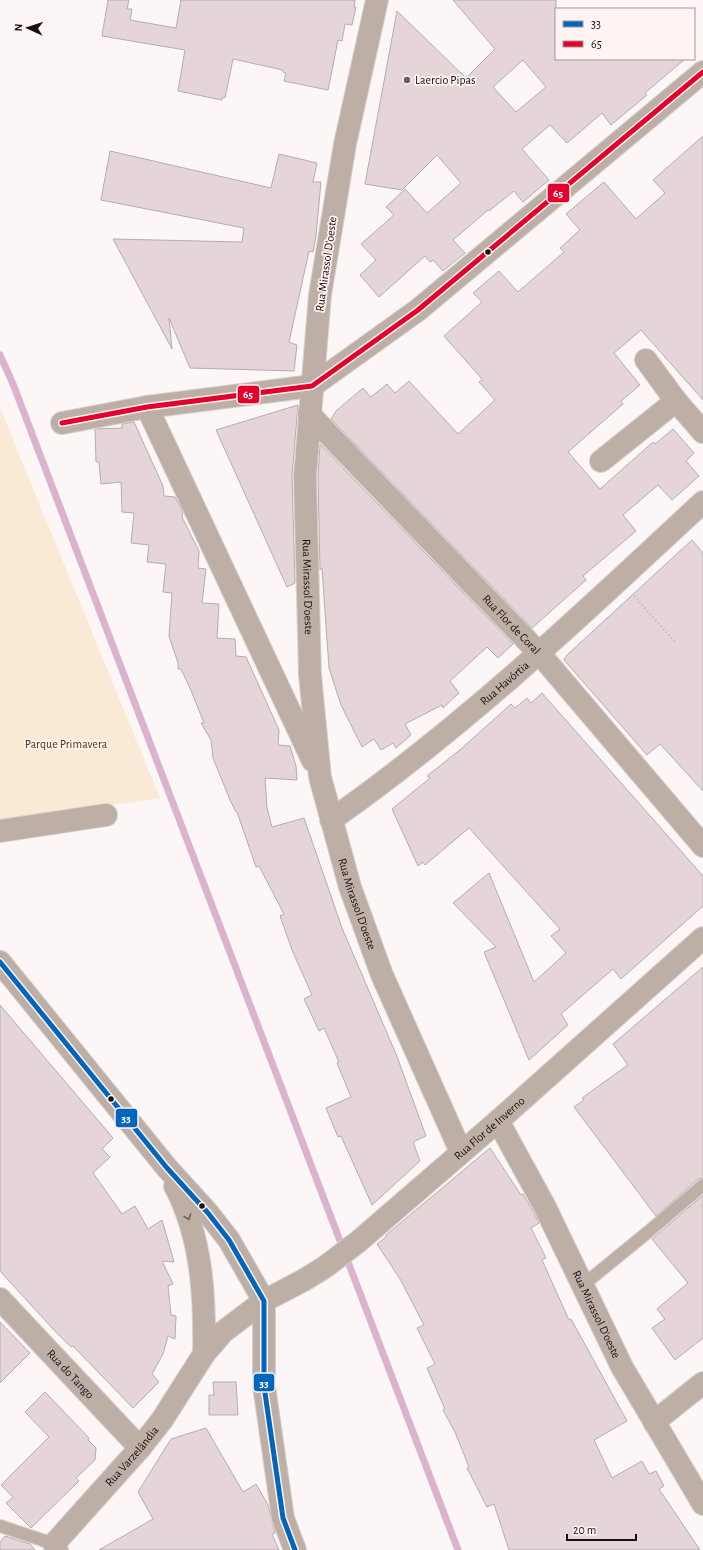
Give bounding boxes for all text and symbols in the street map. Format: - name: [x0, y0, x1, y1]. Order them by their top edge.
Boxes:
- north arrow: [8, 8, 48, 48]
- legend: [555, 8, 695, 60]
- text: 33: [591, 18, 601, 30]
- text: N: [13, 23, 24, 32]
- text: 65: [591, 38, 602, 50]
- place label: Laercio Pipas: [415, 74, 476, 86]
- marker: Laercio Pipas: [402, 75, 412, 85]
- line badge: 65: [547, 183, 570, 203]
- text: 65: [553, 188, 563, 199]
- street label: Rua Mirassol D'oeste: [313, 216, 339, 312]
- unlabelled marker: [483, 247, 493, 257]
- line badge: 65: [237, 385, 260, 404]
- text: 65: [243, 389, 253, 400]
- street label: Rua Mirassol D'oeste: [301, 539, 315, 635]
- street label: Rua Flor de Coral: [480, 592, 543, 657]
- street label: Rua Havórtia: [478, 659, 531, 707]
- park label: Parque Primavera: [25, 738, 108, 750]
- street label: Rua Mirassol D'oeste: [336, 857, 378, 951]
- unlabelled marker: [106, 1094, 116, 1104]
- street label: Rua Flor de Inverno: [452, 1094, 527, 1162]
- line badge: 33: [115, 1108, 138, 1128]
- text: 33: [121, 1113, 131, 1124]
- unlabelled marker: [197, 1201, 207, 1211]
- one-way arrow: [184, 1213, 192, 1220]
- street label: Rua Mirassol D'oeste: [570, 1268, 623, 1360]
- street label: Rua do Tango: [45, 1347, 96, 1401]
- line badge: 33: [253, 1373, 275, 1392]
- text: 33: [259, 1378, 269, 1389]
- street label: Rua Varzelândia: [103, 1424, 161, 1489]
- scale bar: [567, 1516, 636, 1542]
- text: 20 m: [573, 1524, 596, 1536]

